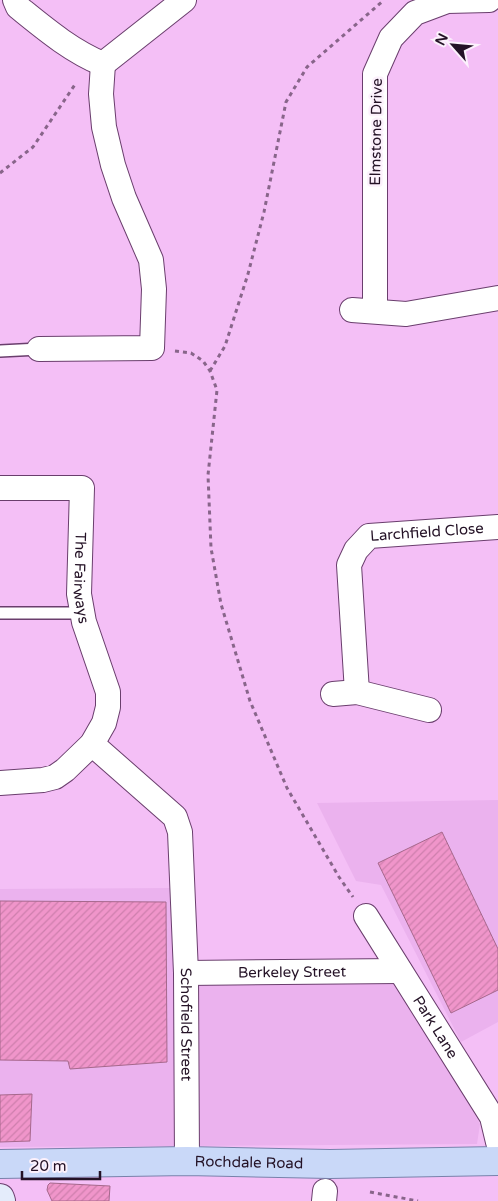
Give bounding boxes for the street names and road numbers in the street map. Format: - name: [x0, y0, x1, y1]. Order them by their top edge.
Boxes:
- street label: Elmstone Drive: [366, 78, 386, 186]
- street label: Larchfield Close: [370, 519, 484, 545]
- street label: The Fairways: [69, 532, 93, 625]
- street label: Berkeley Street: [238, 963, 346, 982]
- street label: Schofield Street: [177, 967, 196, 1082]
- street label: Park Lane: [409, 992, 462, 1062]
- street label: Rochdale Road: [194, 1152, 304, 1172]

